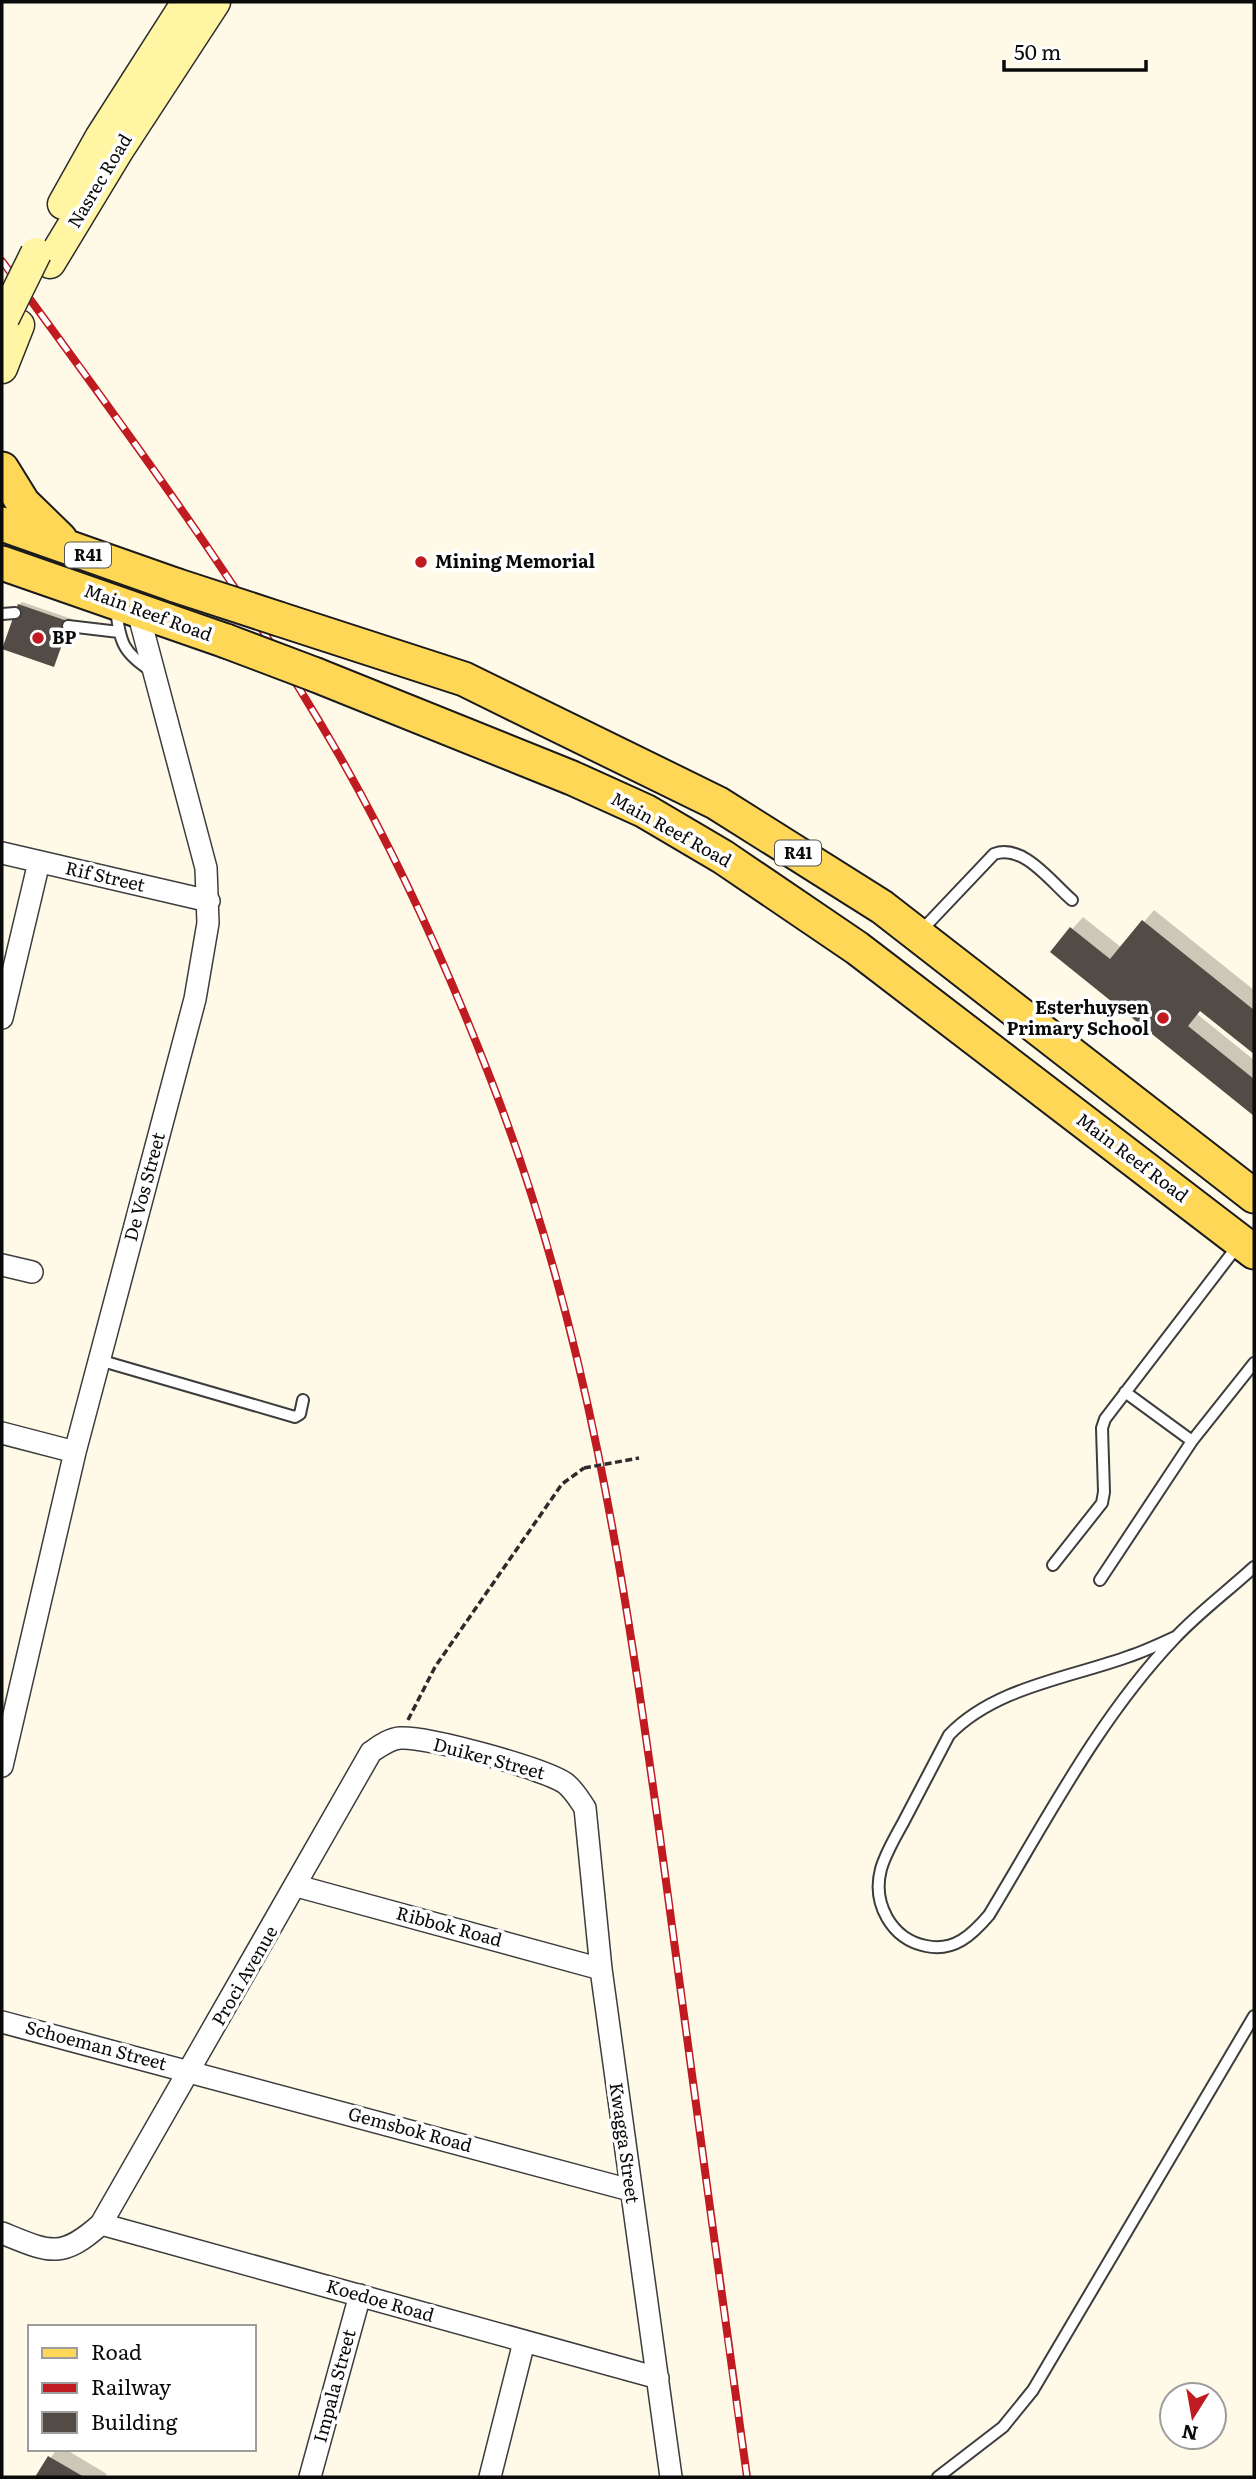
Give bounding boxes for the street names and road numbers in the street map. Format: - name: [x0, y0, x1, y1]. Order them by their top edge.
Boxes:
- street label: Nasrec Road: [60, 128, 138, 232]
- road number: R41: [65, 542, 111, 568]
- street label: Main Reef Road: [81, 576, 216, 647]
- street label: Main Reef Road: [606, 784, 737, 873]
- road number: R41: [775, 840, 821, 866]
- street label: Rif Street: [63, 853, 149, 898]
- street label: Main Reef Road: [1071, 1106, 1195, 1208]
- street label: De Vos Street: [116, 1128, 171, 1244]
- street label: Duiker Street: [430, 1730, 549, 1786]
- street label: Ribbok Road: [393, 1898, 505, 1953]
- street label: Proci Avenue: [204, 1920, 283, 2030]
- street label: Schoeman Street: [23, 2013, 171, 2077]
- street label: Kwagga Street: [604, 2080, 647, 2206]
- street label: Gemsbok Road: [345, 2099, 475, 2158]
- street label: Koedoe Road: [323, 2271, 438, 2328]
- street label: Impala Street: [305, 2325, 362, 2445]

